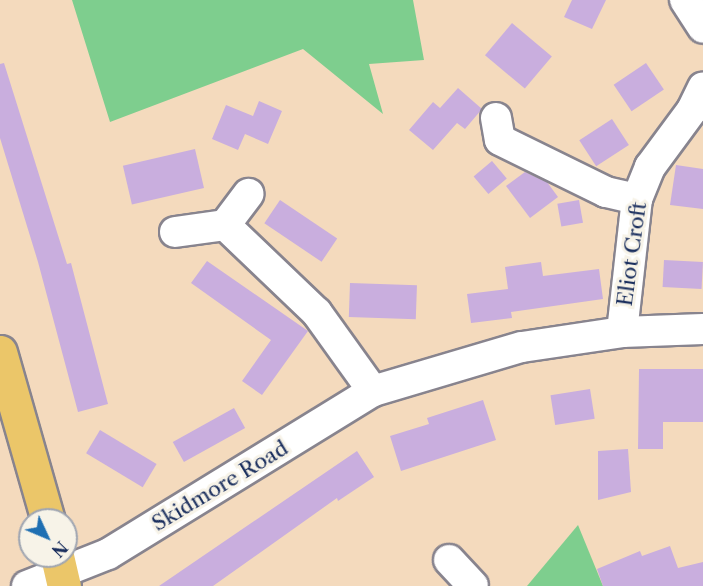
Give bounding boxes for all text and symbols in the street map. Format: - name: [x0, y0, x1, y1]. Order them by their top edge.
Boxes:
- street label: Eliot Croft: [612, 200, 652, 308]
- street label: Skidmore Road: [147, 435, 293, 537]
- north arrow: [18, 508, 78, 568]
- text: N: [47, 537, 72, 561]

